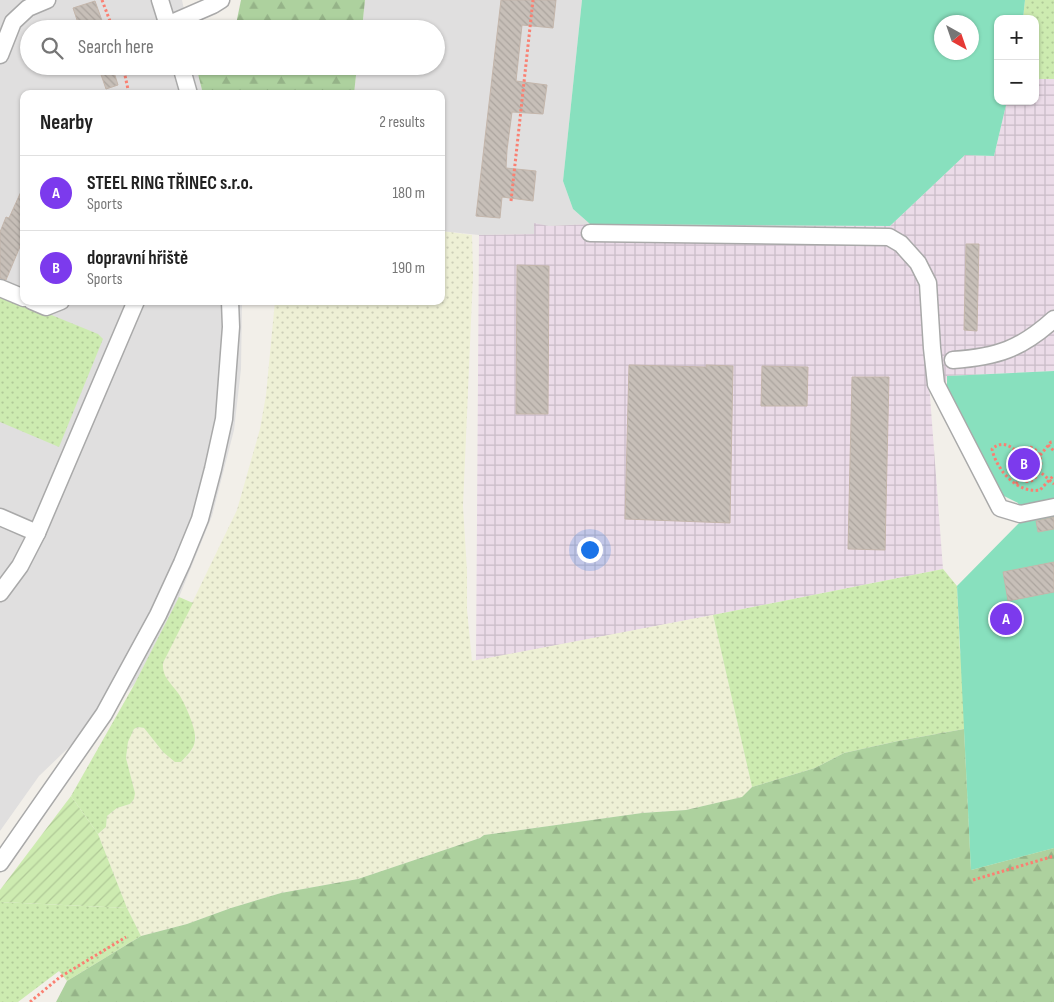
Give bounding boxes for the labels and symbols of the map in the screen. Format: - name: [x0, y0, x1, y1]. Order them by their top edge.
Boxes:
- north arrow: [934, 15, 979, 60]
- pin: B: [1008, 445, 1040, 483]
- your location: [577, 537, 603, 563]
- pin: A: [990, 600, 1022, 638]

